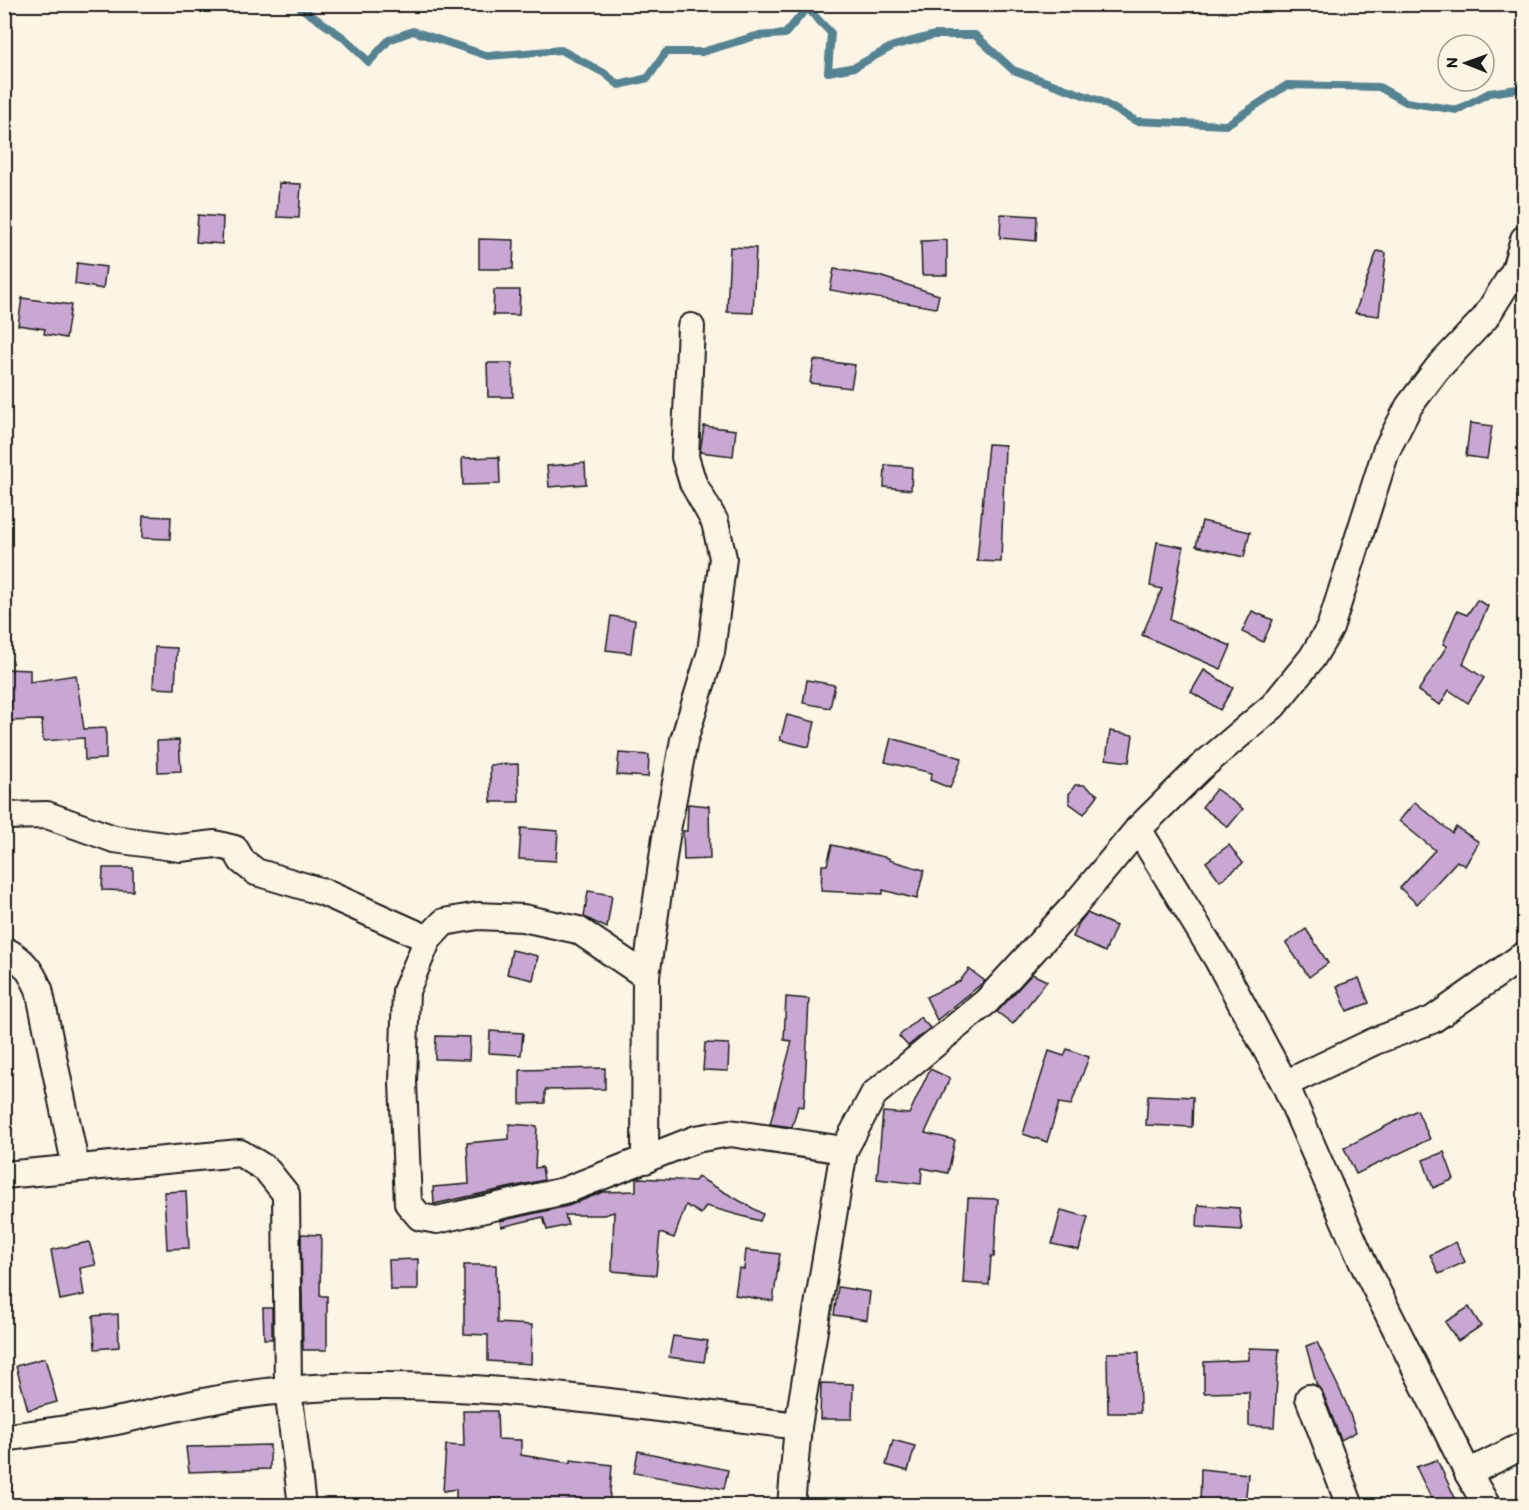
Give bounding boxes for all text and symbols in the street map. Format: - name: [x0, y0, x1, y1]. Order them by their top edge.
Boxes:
- north arrow: [1436, 33, 1496, 93]
- text: N: [1442, 57, 1461, 68]

